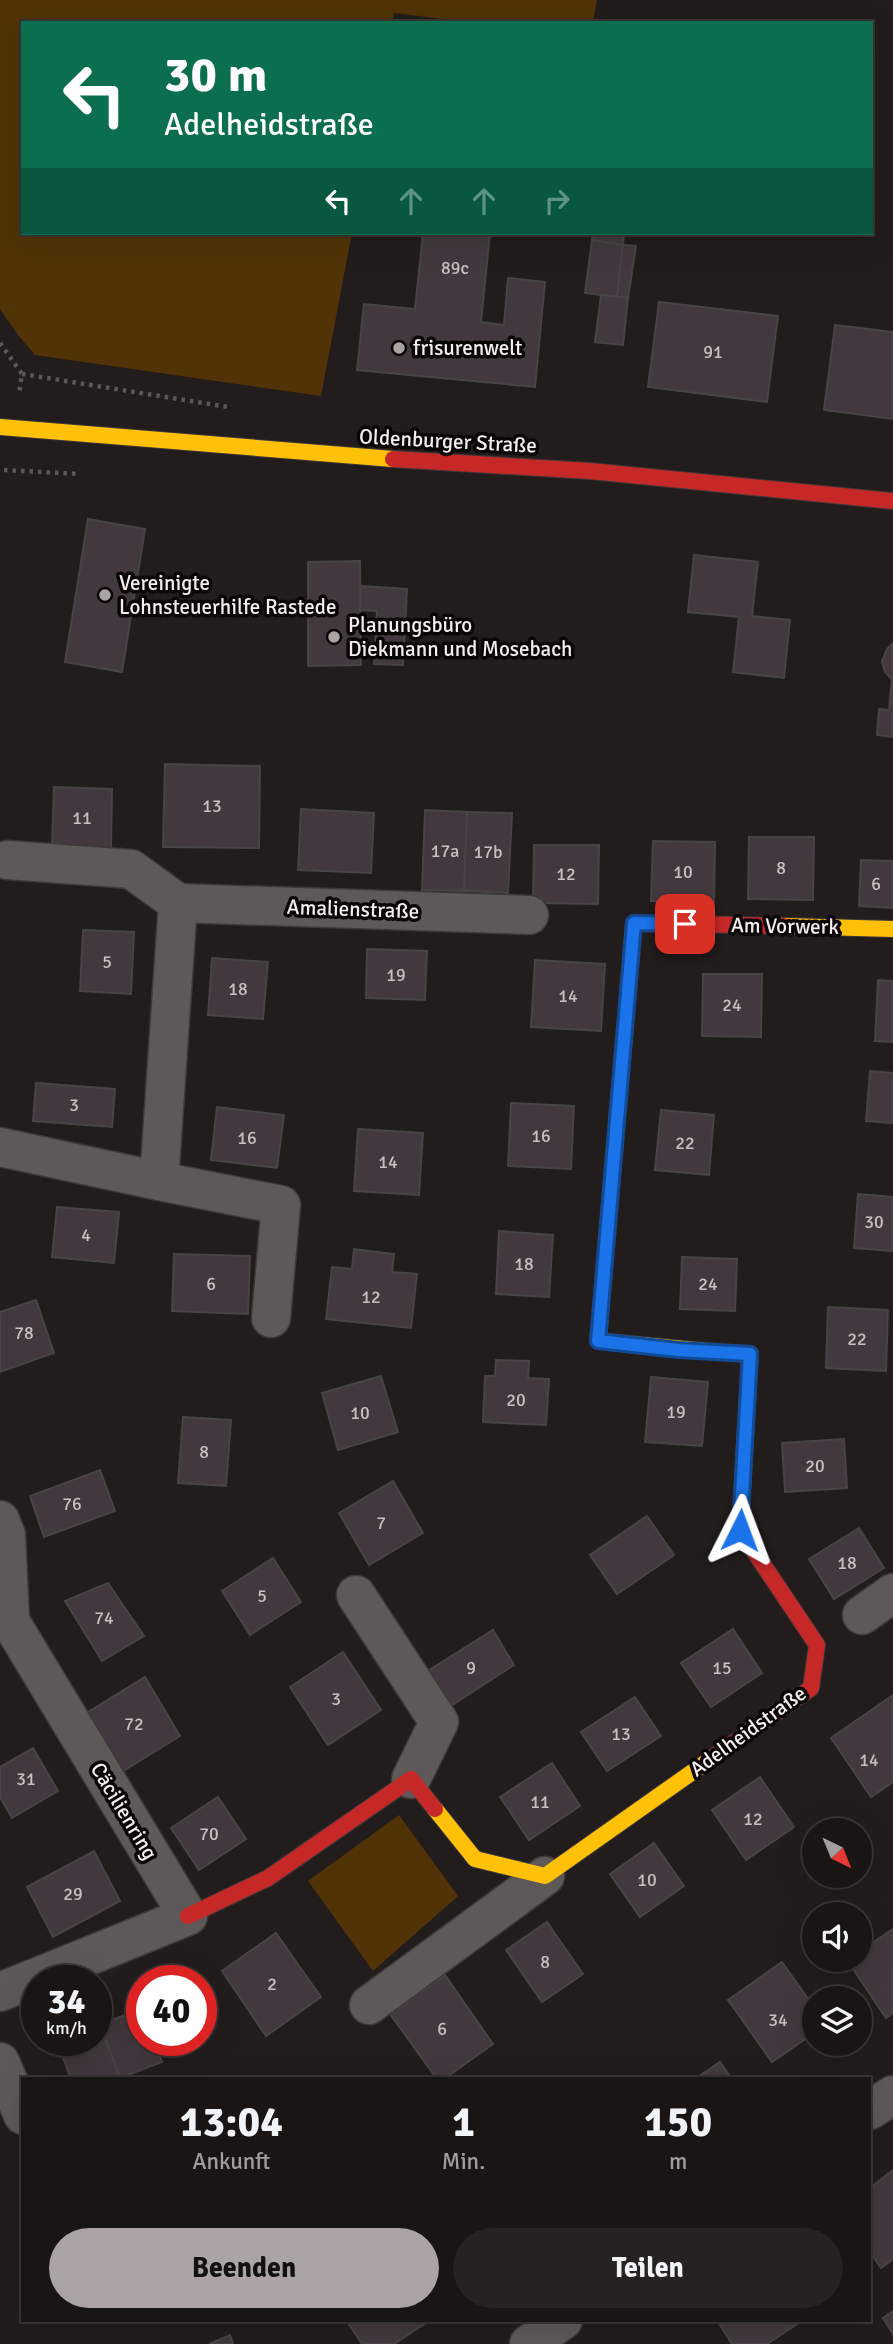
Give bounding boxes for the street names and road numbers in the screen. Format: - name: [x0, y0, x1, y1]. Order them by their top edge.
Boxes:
- street label: Oldenburger Straße: [358, 423, 538, 459]
- street label: Amalienstraße: [286, 894, 420, 924]
- street label: Am Vorwerk: [731, 912, 840, 940]
- street label: Adelheidstraße: [685, 1680, 811, 1782]
- street label: Cäcilienring: [85, 1758, 163, 1864]

